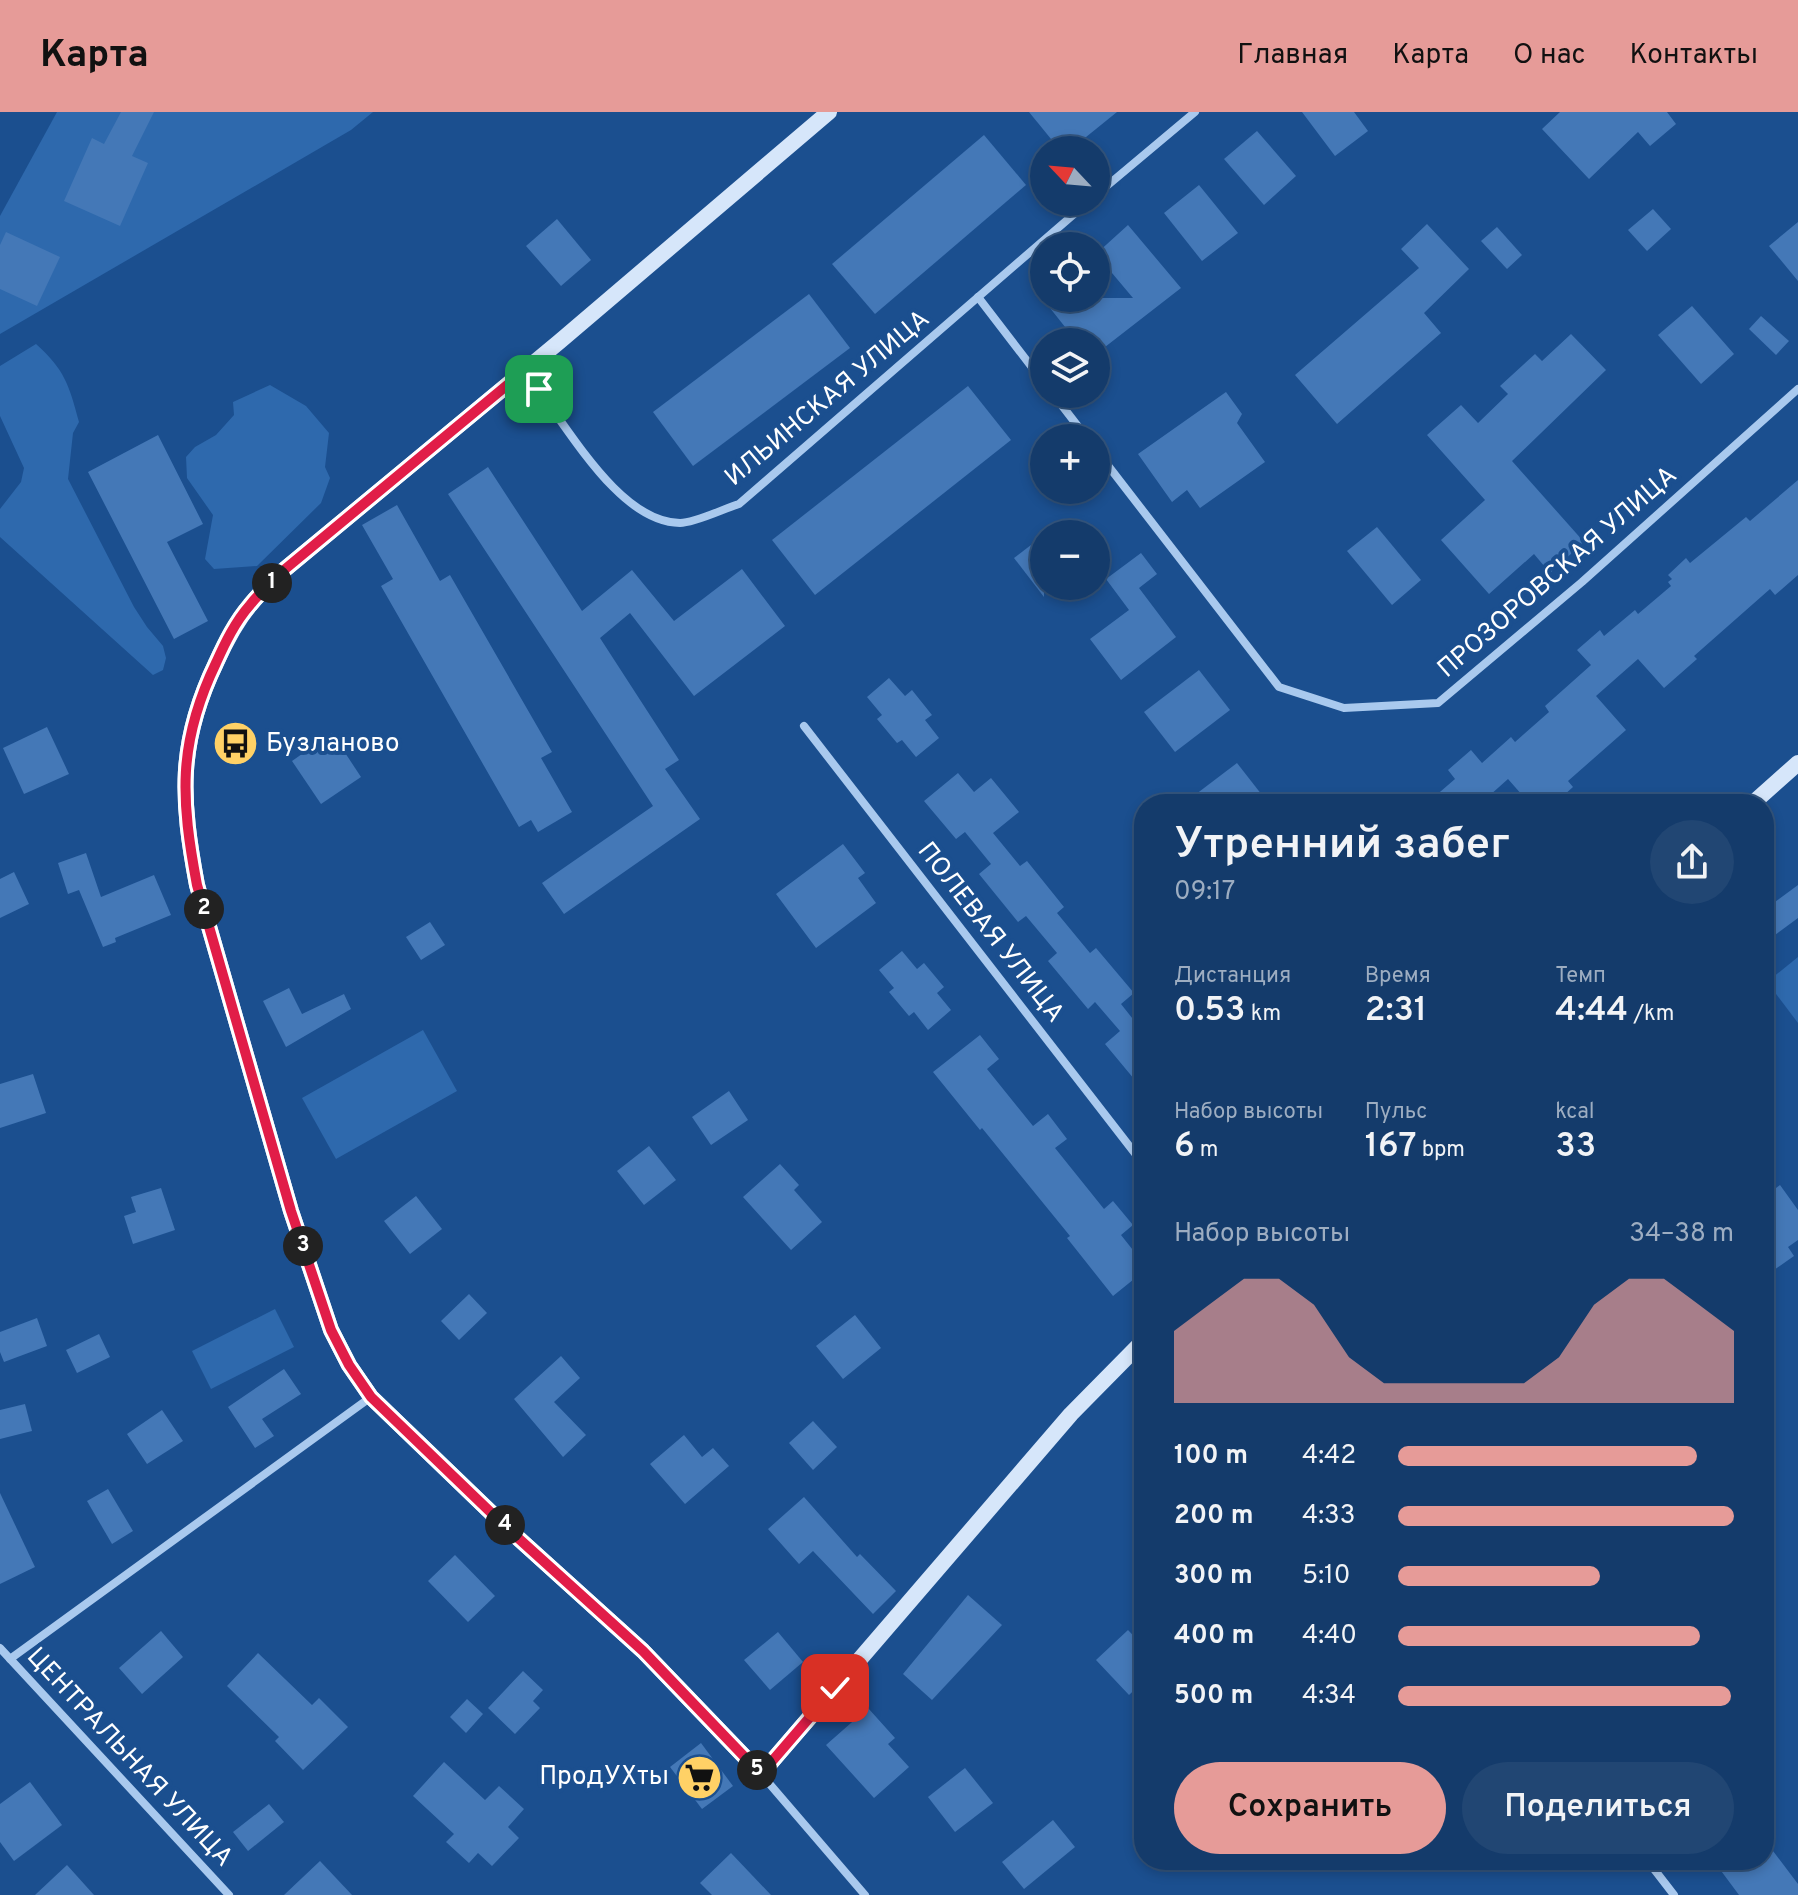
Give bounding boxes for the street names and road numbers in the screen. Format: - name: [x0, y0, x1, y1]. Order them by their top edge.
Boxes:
- street label: ИЛЬИНСКАЯ УЛИЦА: [719, 304, 937, 494]
- street label: ПРОЗОРОВСКАЯ УЛИЦА: [1431, 460, 1685, 686]
- street label: ПОЛЕВАЯ УЛИЦА: [909, 836, 1071, 1030]
- street label: ЦЕНТРАЛЬНАЯ УЛИЦА: [19, 1641, 239, 1875]

